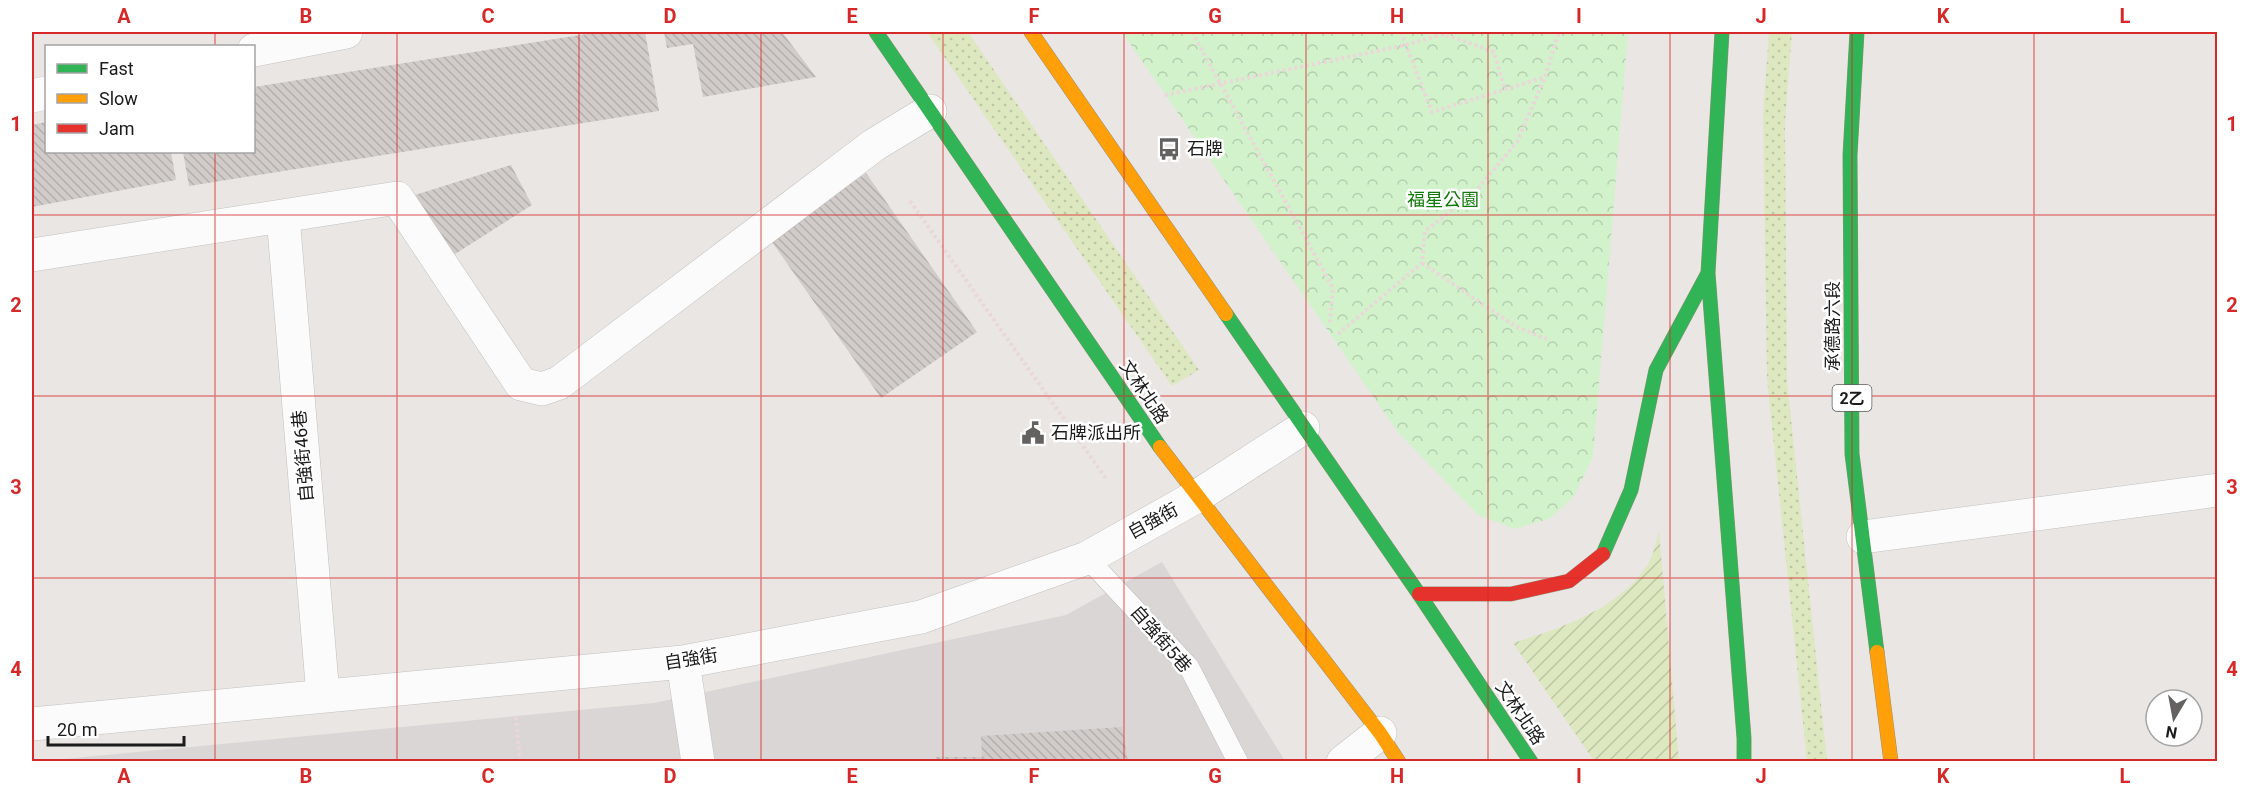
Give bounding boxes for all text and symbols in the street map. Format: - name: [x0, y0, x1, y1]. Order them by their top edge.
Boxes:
- text: A: [117, 4, 131, 28]
- text: B: [300, 4, 312, 28]
- text: C: [481, 4, 495, 28]
- text: D: [664, 4, 677, 28]
- text: E: [846, 4, 858, 28]
- text: F: [1029, 4, 1040, 28]
- text: G: [1208, 4, 1222, 28]
- text: H: [1390, 4, 1404, 28]
- text: I: [1576, 4, 1582, 28]
- text: J: [1755, 4, 1767, 28]
- text: K: [1937, 4, 1950, 28]
- text: L: [2120, 4, 2131, 28]
- legend: [45, 45, 255, 153]
- text: Fast: [99, 58, 134, 79]
- text: Slow: [99, 88, 138, 109]
- text: 1: [10, 112, 22, 136]
- text: 1: [2226, 112, 2238, 136]
- text: Jam: [99, 118, 135, 139]
- bus stop icon: 石牌: [1156, 136, 1182, 162]
- place label: 石牌: [1187, 138, 1223, 159]
- park label: 福星公園: [1407, 189, 1479, 210]
- street label: 承德路六段: [1822, 281, 1843, 371]
- text: 2: [10, 293, 22, 317]
- text: 2: [2226, 293, 2238, 317]
- street label: 文林北路: [1116, 356, 1173, 427]
- road number: 2乙: [1832, 385, 1872, 411]
- street label: 自強街46巷: [288, 409, 317, 503]
- public building icon: 石牌派出所: [1020, 420, 1046, 446]
- place label: 石牌派出所: [1051, 422, 1141, 443]
- text: 3: [10, 475, 22, 499]
- text: 3: [2226, 475, 2238, 499]
- street label: 自強街: [1124, 498, 1181, 543]
- street label: 自強街5巷: [1127, 601, 1196, 677]
- street label: 自強街: [663, 644, 719, 673]
- text: 4: [10, 657, 22, 681]
- text: 4: [2226, 657, 2238, 681]
- street label: 文林北路: [1492, 677, 1549, 748]
- north arrow: [2144, 688, 2204, 748]
- scale bar: [48, 709, 184, 747]
- text: 20 m: [57, 719, 97, 740]
- text: N: [2164, 722, 2179, 743]
- text: A: [117, 764, 131, 788]
- text: B: [300, 764, 312, 788]
- text: C: [481, 764, 495, 788]
- text: D: [664, 764, 677, 788]
- text: E: [846, 764, 858, 788]
- text: F: [1029, 764, 1040, 788]
- text: G: [1208, 764, 1222, 788]
- text: H: [1390, 764, 1404, 788]
- text: I: [1576, 764, 1582, 788]
- text: J: [1755, 764, 1767, 788]
- text: K: [1937, 764, 1950, 788]
- text: L: [2120, 764, 2131, 788]

